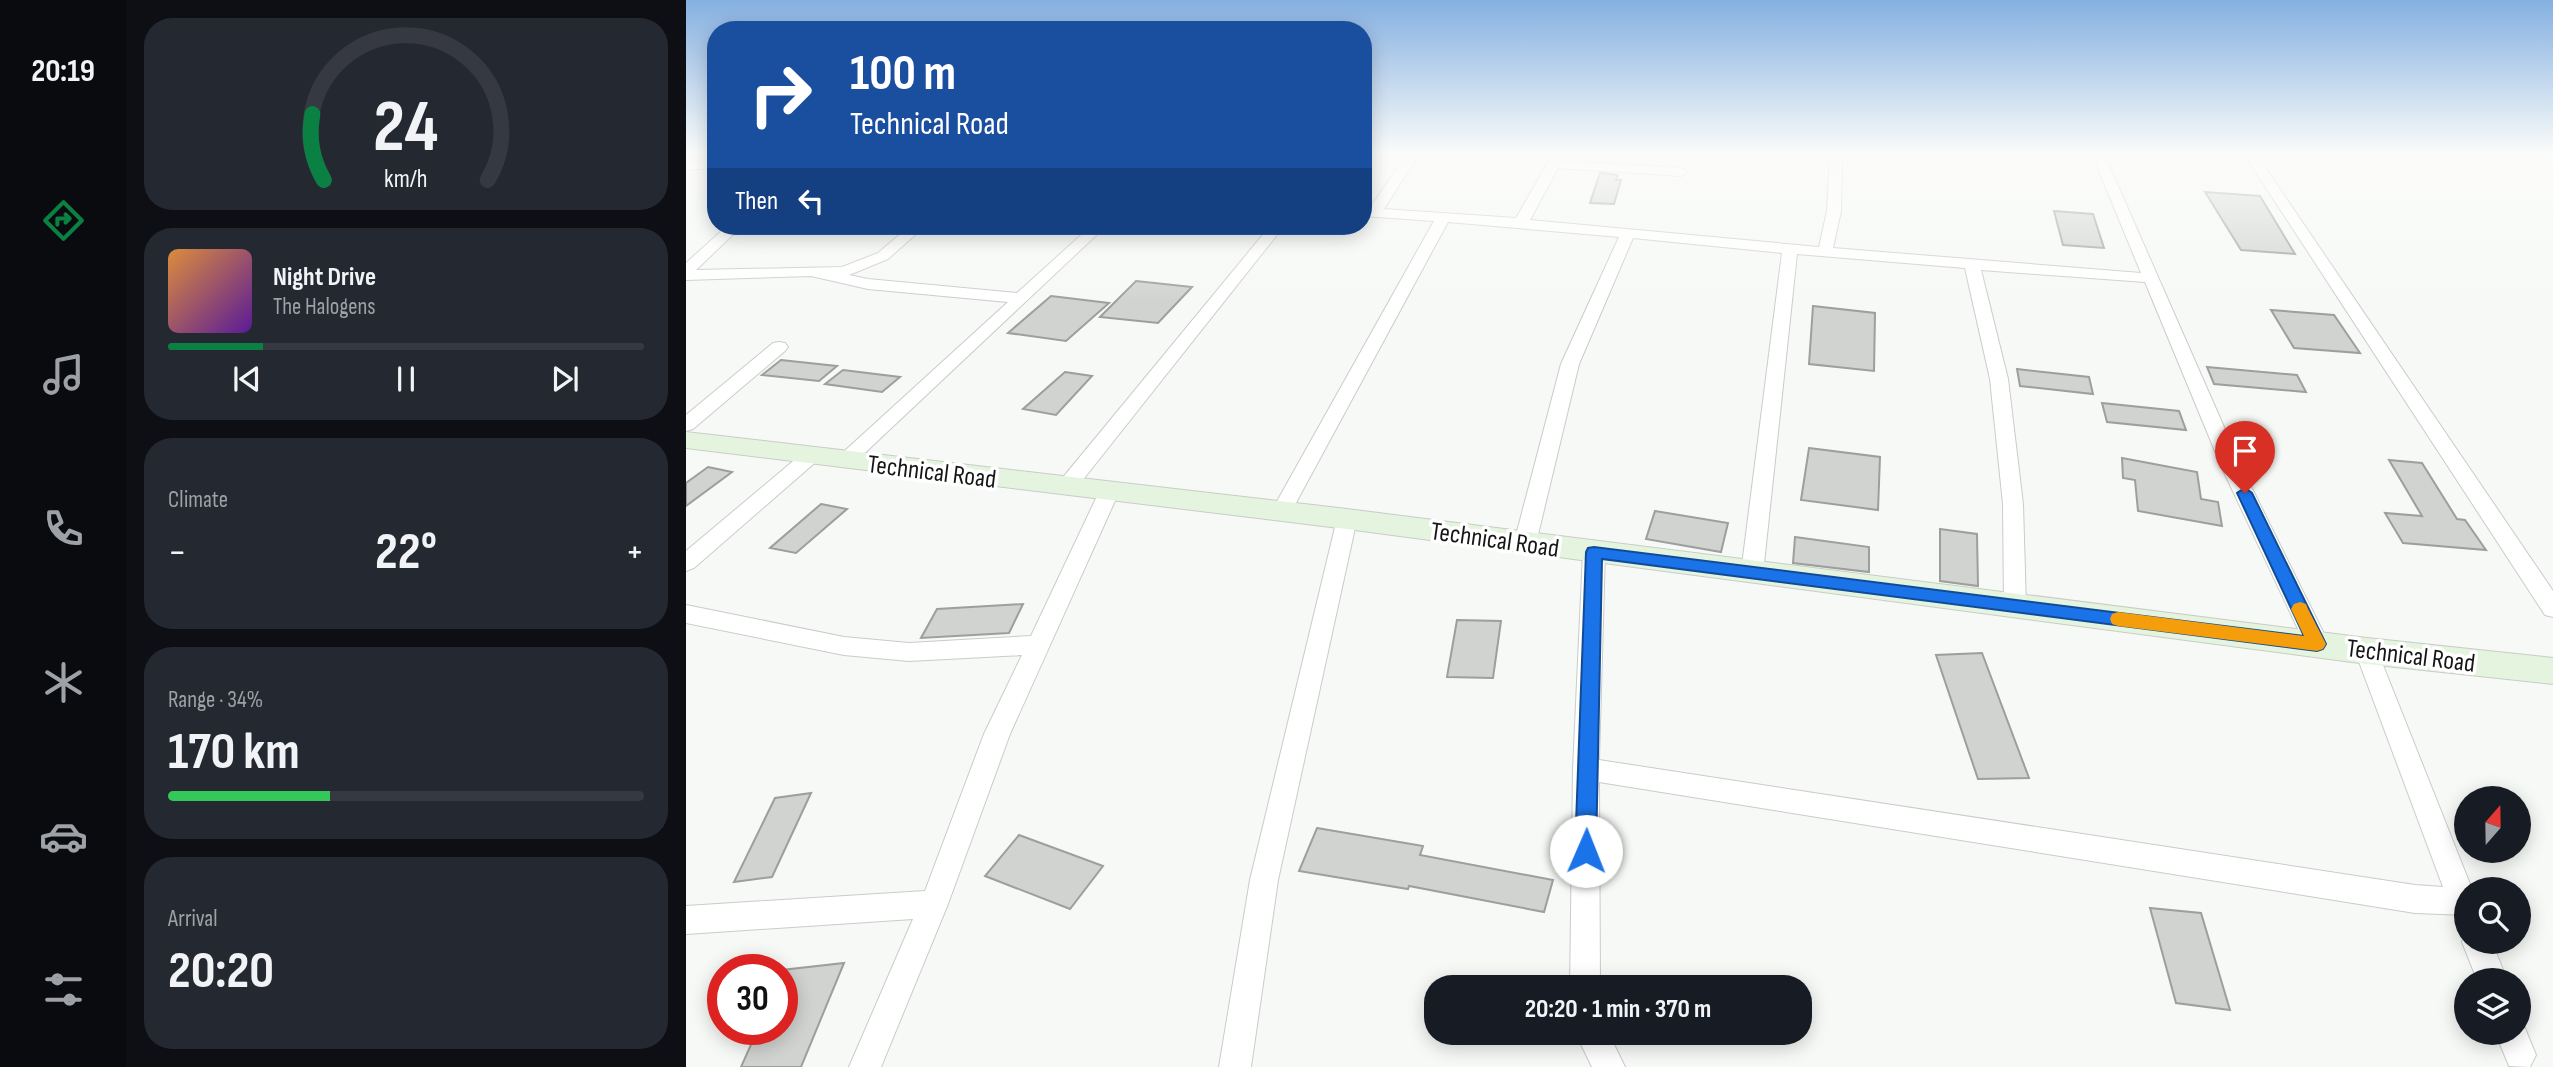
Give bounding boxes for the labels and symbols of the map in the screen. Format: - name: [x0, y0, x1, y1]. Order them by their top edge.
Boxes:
- pin: [2215, 421, 2275, 493]
- street label: Technical Road: [866, 449, 998, 496]
- street label: Technical Road: [1429, 516, 1561, 565]
- street label: Technical Road: [2345, 633, 2477, 680]
- north arrow: [2454, 786, 2530, 863]
- position arrow: [1549, 814, 1623, 888]
- speed limit sign: 30: [707, 954, 798, 1045]

